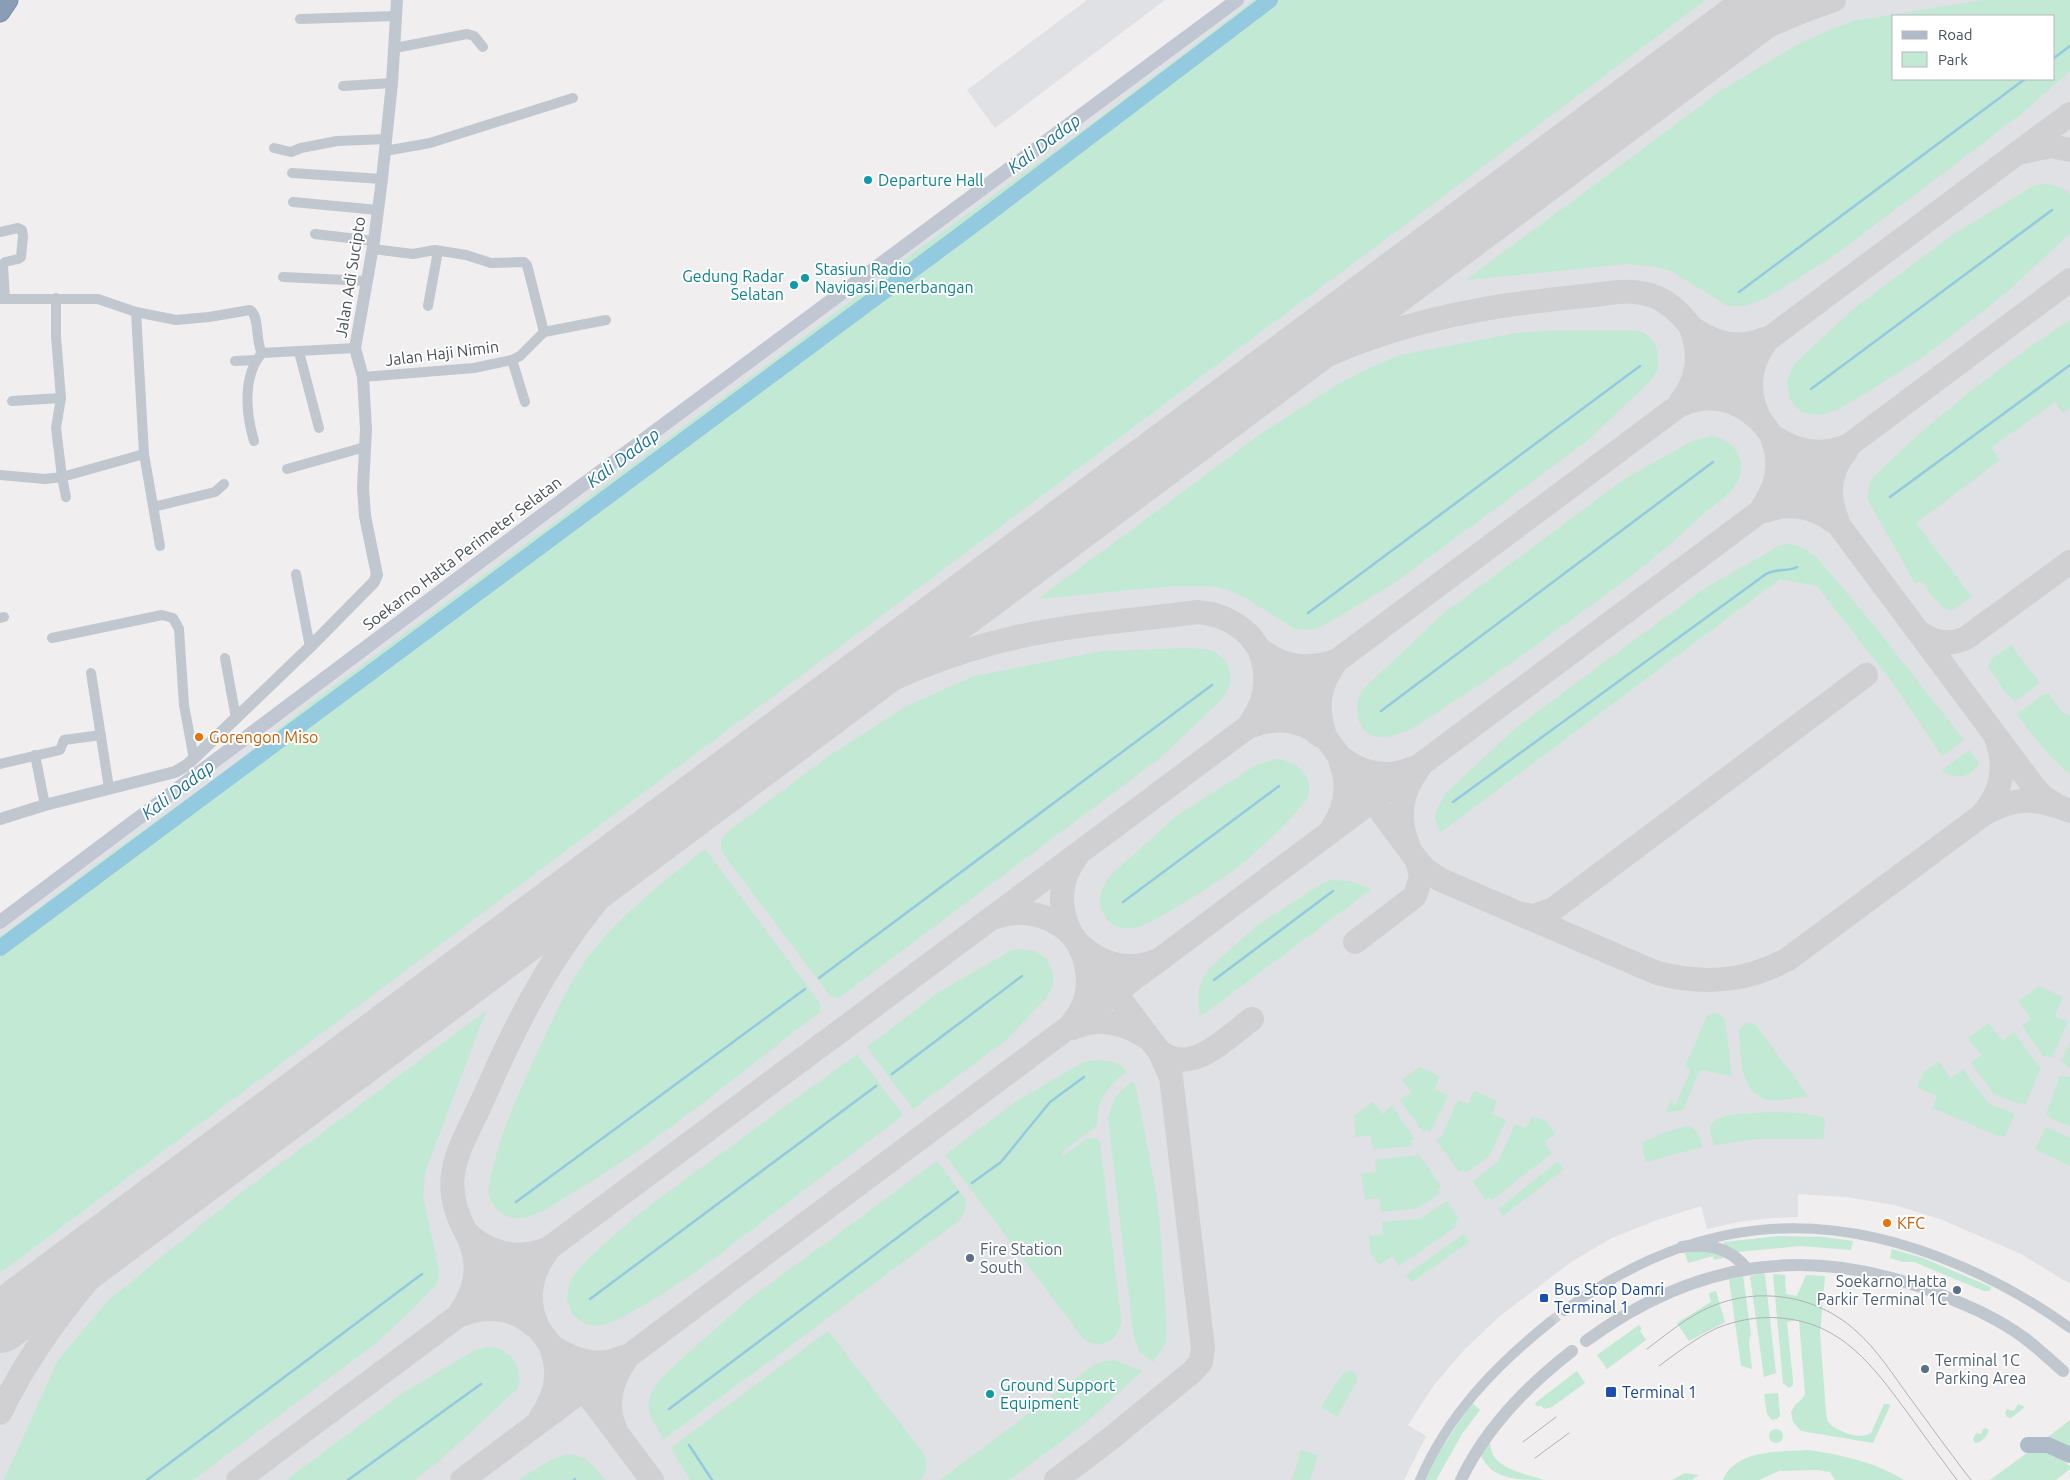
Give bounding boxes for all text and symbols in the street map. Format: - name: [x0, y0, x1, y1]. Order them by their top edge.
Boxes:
- legend: [1892, 15, 2055, 80]
- text: Road: [1938, 26, 1973, 43]
- text: Park: [1938, 51, 1968, 68]
- water label: Kali Dadap: [1003, 109, 1084, 177]
- place label: Departure Hall: [878, 171, 984, 189]
- marker: Departure Hall: [862, 174, 874, 186]
- street label: Jalan Adi Sucipto: [332, 215, 368, 339]
- place label: Stasiun Radio Navigasi Penerbangan: [815, 260, 974, 296]
- place label: Gedung Radar Selatan: [682, 267, 784, 303]
- marker: Stasiun Radio Navigasi Penerbangan: [799, 272, 811, 284]
- marker: Gedung Radar Selatan: [788, 279, 800, 291]
- street label: Jalan Haji Nimin: [384, 337, 500, 369]
- water label: Kali Dadap: [582, 423, 663, 491]
- street label: Soekarno Hatta Perimeter Selatan: [359, 472, 565, 634]
- place label: Gorengon Miso: [209, 728, 318, 746]
- marker: Gorengon Miso: [193, 731, 205, 743]
- water label: Kali Dadap: [137, 755, 218, 823]
- place label: KFC: [1897, 1214, 1925, 1232]
- marker: KFC: [1881, 1217, 1893, 1229]
- place label: Fire Station South: [980, 1240, 1062, 1276]
- marker: Fire Station South: [964, 1252, 976, 1264]
- place label: Soekarno Hatta Parkir Terminal 1C: [1817, 1272, 1947, 1308]
- place label: Bus Stop Damri Terminal 1: [1554, 1280, 1664, 1316]
- marker: Soekarno Hatta Parkir Terminal 1C: [1951, 1284, 1963, 1296]
- marker: Bus Stop Damri Terminal 1: [1538, 1292, 1550, 1304]
- place label: Terminal 1C Parking Area: [1935, 1351, 2026, 1387]
- marker: Terminal 1C Parking Area: [1919, 1363, 1931, 1375]
- place label: Ground Support Equipment: [1000, 1376, 1116, 1412]
- place label: Terminal 1: [1622, 1383, 1697, 1401]
- marker: Terminal 1: [1604, 1385, 1618, 1399]
- marker: Ground Support Equipment: [984, 1388, 996, 1400]

